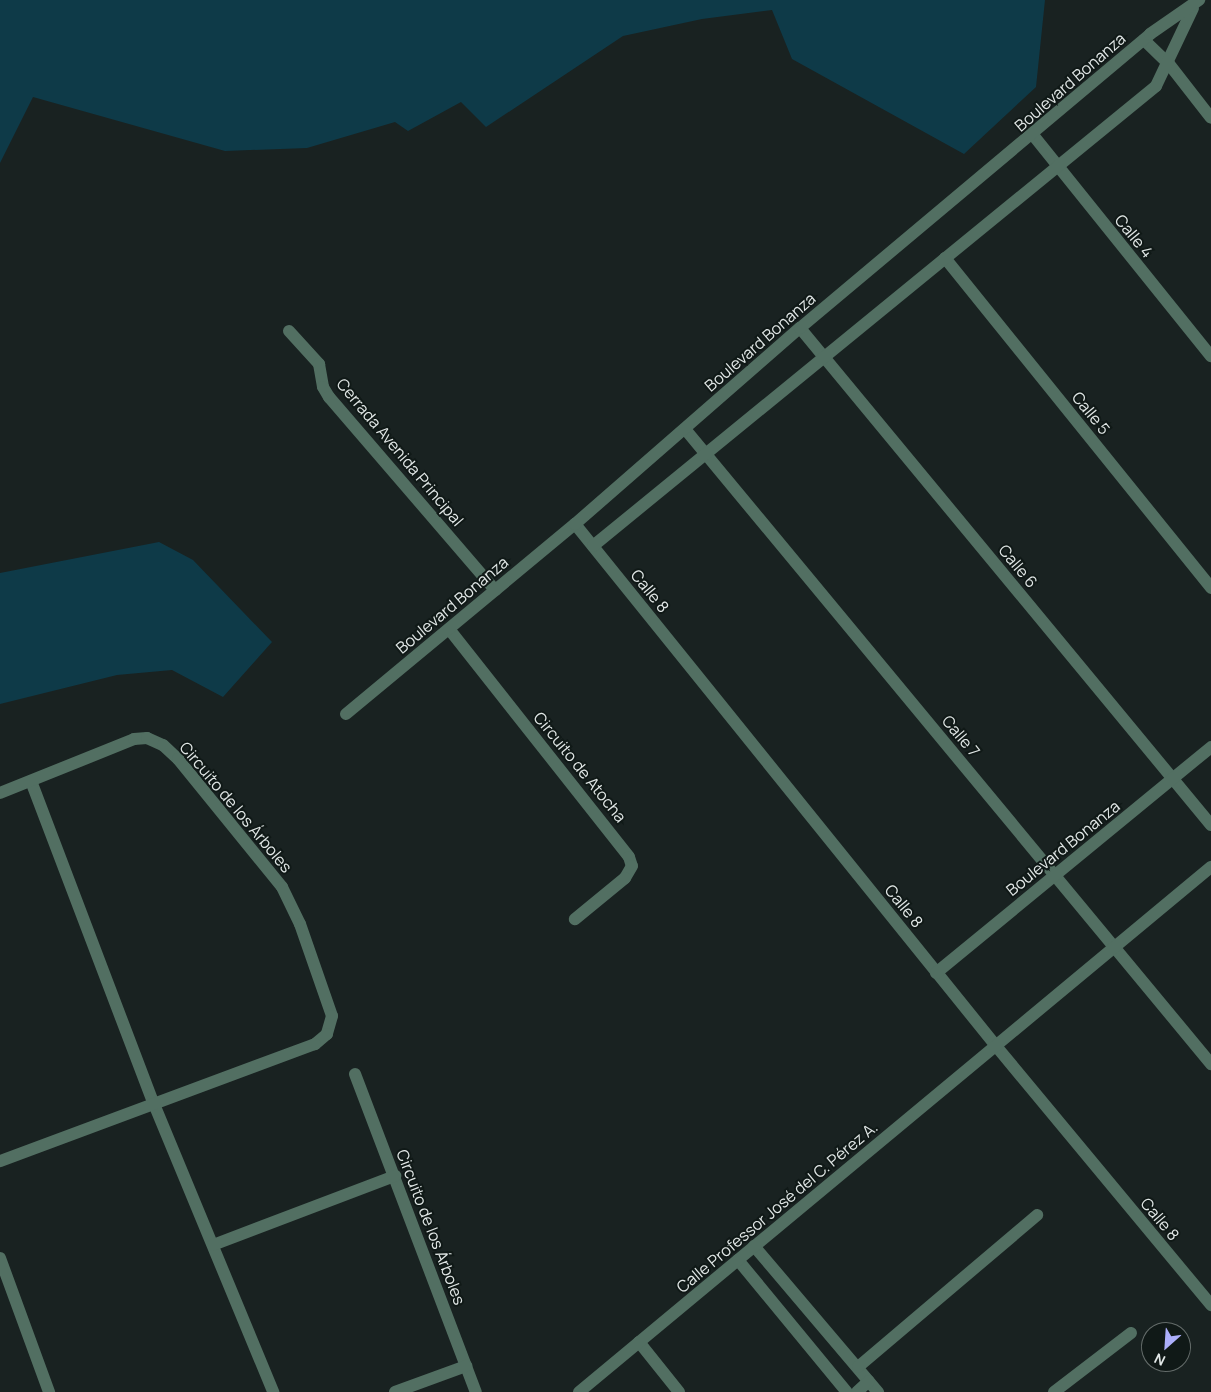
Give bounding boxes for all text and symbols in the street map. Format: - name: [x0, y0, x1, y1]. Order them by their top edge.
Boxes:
- street label: Boulevard Bonanza: [1011, 29, 1129, 135]
- street label: Calle 4: [1111, 211, 1157, 261]
- street label: Boulevard Bonanza: [701, 289, 819, 395]
- street label: Cerrada Avenida Principal: [333, 374, 467, 530]
- street label: Calle 5: [1068, 388, 1114, 438]
- street label: Calle 6: [994, 541, 1042, 591]
- street label: Boulevard Bonanza: [392, 553, 512, 657]
- street label: Calle 8: [627, 566, 673, 616]
- street label: Circuito de Atocha: [530, 708, 630, 826]
- street label: Calle 7: [938, 711, 984, 761]
- street label: Circuito de los Árboles: [176, 738, 296, 876]
- street label: Boulevard Bonanza: [1002, 796, 1124, 900]
- street label: Calle 8: [881, 881, 927, 931]
- street label: Calle Professor José del C. Pérez A.: [673, 1117, 881, 1297]
- street label: Circuito de los Árboles: [393, 1147, 469, 1307]
- street label: Calle 8: [1137, 1194, 1183, 1244]
- north arrow: [1141, 1322, 1191, 1372]
- text: N: [1151, 1349, 1168, 1371]

